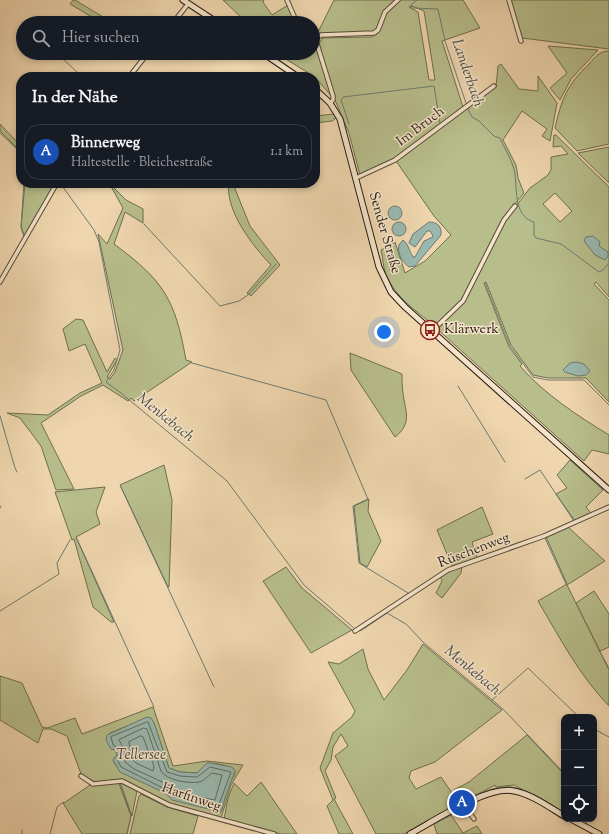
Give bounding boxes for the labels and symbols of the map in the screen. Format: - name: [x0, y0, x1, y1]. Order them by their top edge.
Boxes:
- water label: Landerbach: [446, 36, 489, 110]
- street label: Im Bruch: [393, 102, 449, 152]
- street label: Sender Straße: [363, 190, 405, 276]
- bus stop icon: Klärwerk: [419, 319, 441, 341]
- place label: Klärwerk: [444, 320, 499, 340]
- your location: [374, 322, 394, 342]
- water label: Menkebach: [132, 388, 199, 448]
- street label: Rüschenweg: [435, 528, 513, 574]
- water label: Menkebach: [439, 641, 505, 701]
- water label: Tellersee: [116, 745, 166, 766]
- street label: Harfinweg: [159, 779, 223, 818]
- pin: A: [449, 788, 475, 818]

